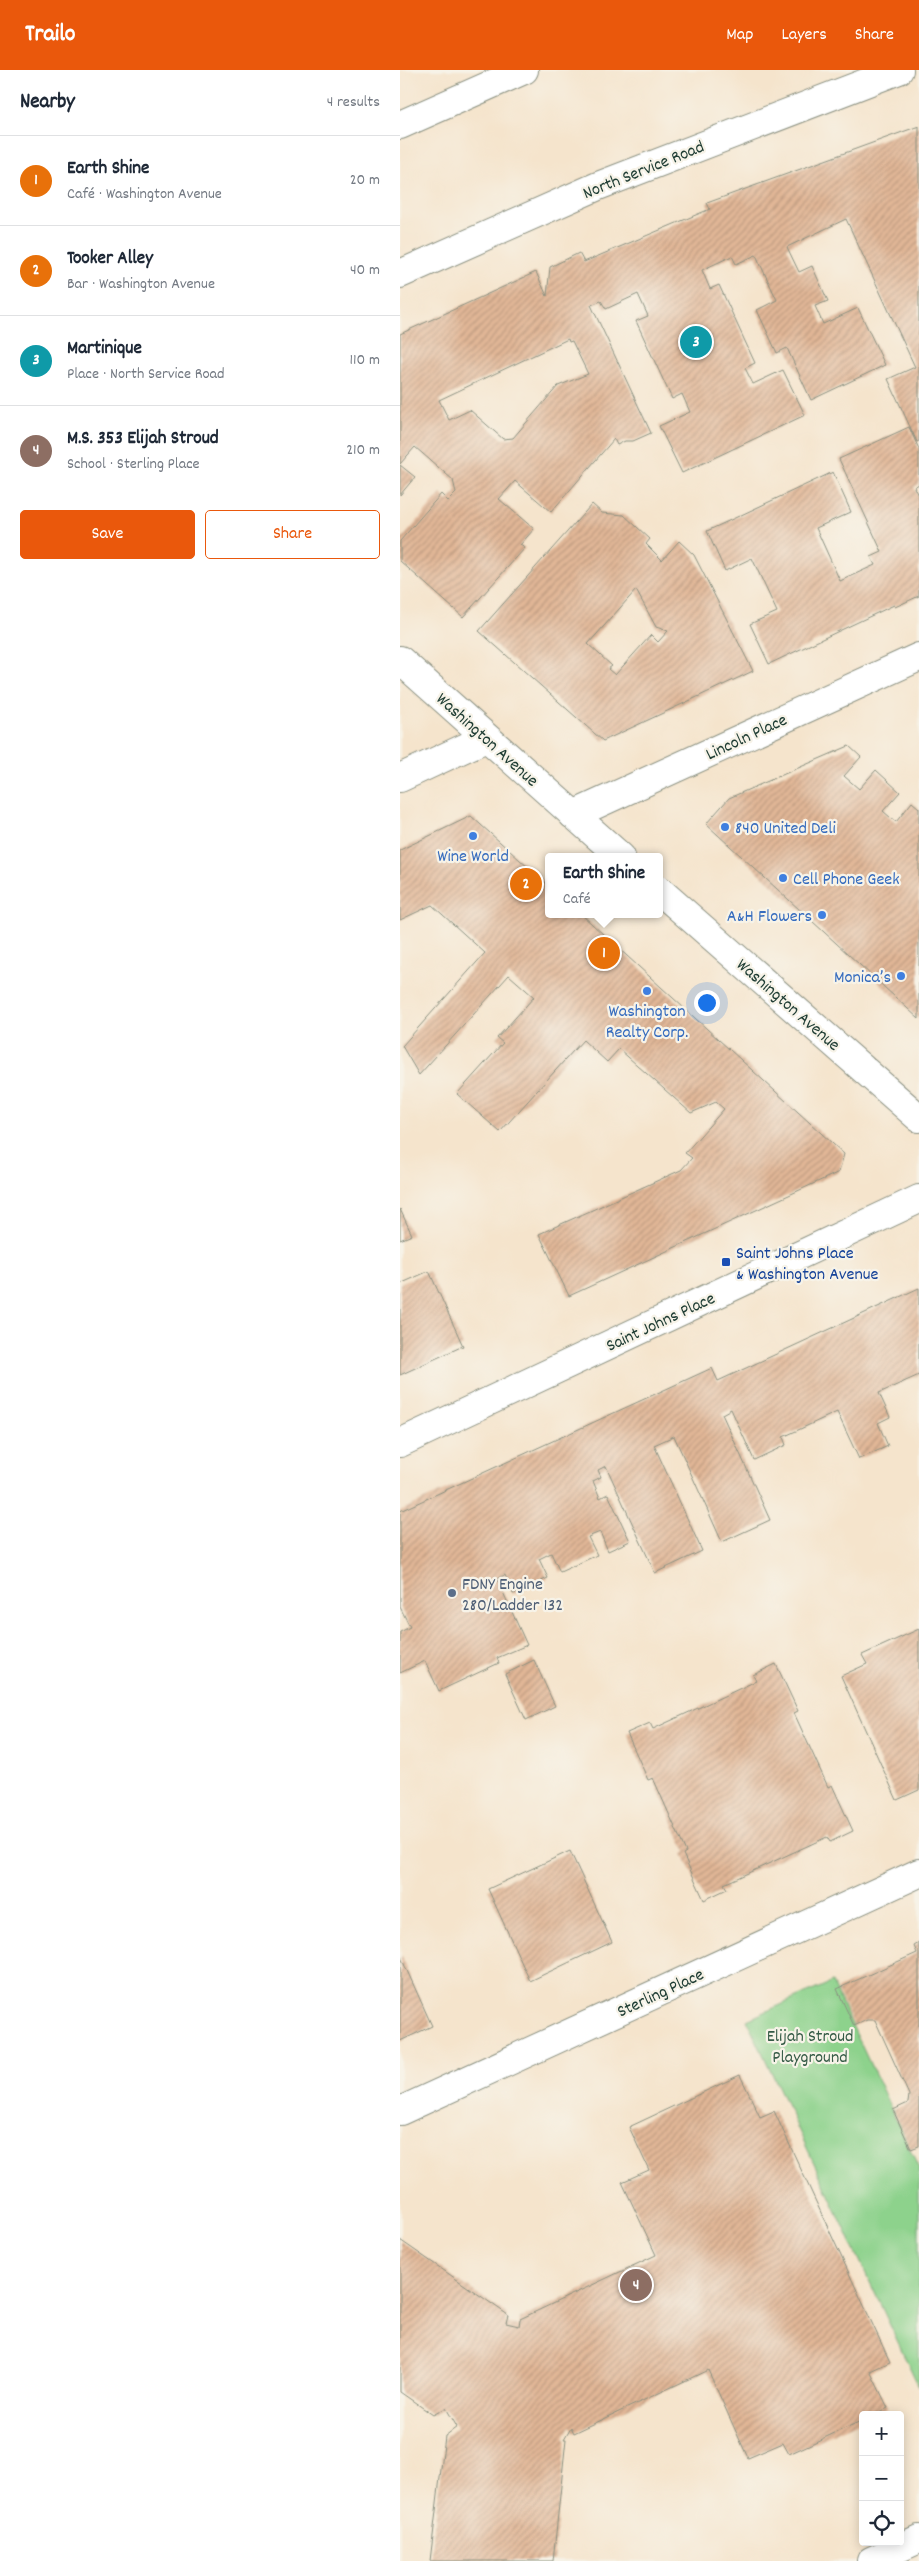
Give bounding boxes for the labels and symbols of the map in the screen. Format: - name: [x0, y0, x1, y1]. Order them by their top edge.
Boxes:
- street label: North Service Road: [580, 136, 708, 207]
- pin: 3: [680, 323, 712, 361]
- street label: Washington Avenue: [429, 688, 543, 794]
- street label: Lincoln Place: [702, 709, 792, 768]
- place label: 840 United Deli: [735, 817, 836, 842]
- marker: 840 United Deli: [719, 821, 731, 833]
- marker: Wine World: [467, 830, 479, 842]
- place label: Wine World: [437, 845, 509, 870]
- pin: 2: [510, 865, 542, 903]
- place label: Cell Phone Geek: [793, 868, 900, 893]
- marker: Cell Phone Geek: [777, 872, 789, 884]
- place label: A&H Flowers: [727, 905, 812, 930]
- marker: A&H Flowers: [816, 909, 828, 921]
- pin: 1: [588, 934, 620, 972]
- street label: Washington Avenue: [730, 954, 845, 1058]
- place label: Monica’s: [834, 966, 891, 991]
- marker: Monica’s: [895, 970, 907, 982]
- marker: Washington Realty Corp.: [641, 985, 653, 997]
- your location: [694, 990, 720, 1016]
- place label: Washington Realty Corp.: [606, 1000, 688, 1046]
- place label: Saint Johns Place & Washington Avenue: [736, 1242, 879, 1288]
- marker: Saint Johns Place & Washington Avenue: [720, 1256, 732, 1268]
- street label: Saint Johns Place: [602, 1287, 720, 1359]
- place label: FDNY Engine 280/Ladder 132: [462, 1573, 563, 1619]
- marker: FDNY Engine 280/Ladder 132: [446, 1587, 458, 1599]
- street label: Sterling Place: [614, 1963, 709, 2025]
- park label: Elijah Stroud Playground: [767, 2025, 853, 2071]
- pin: 4: [620, 2266, 652, 2304]

